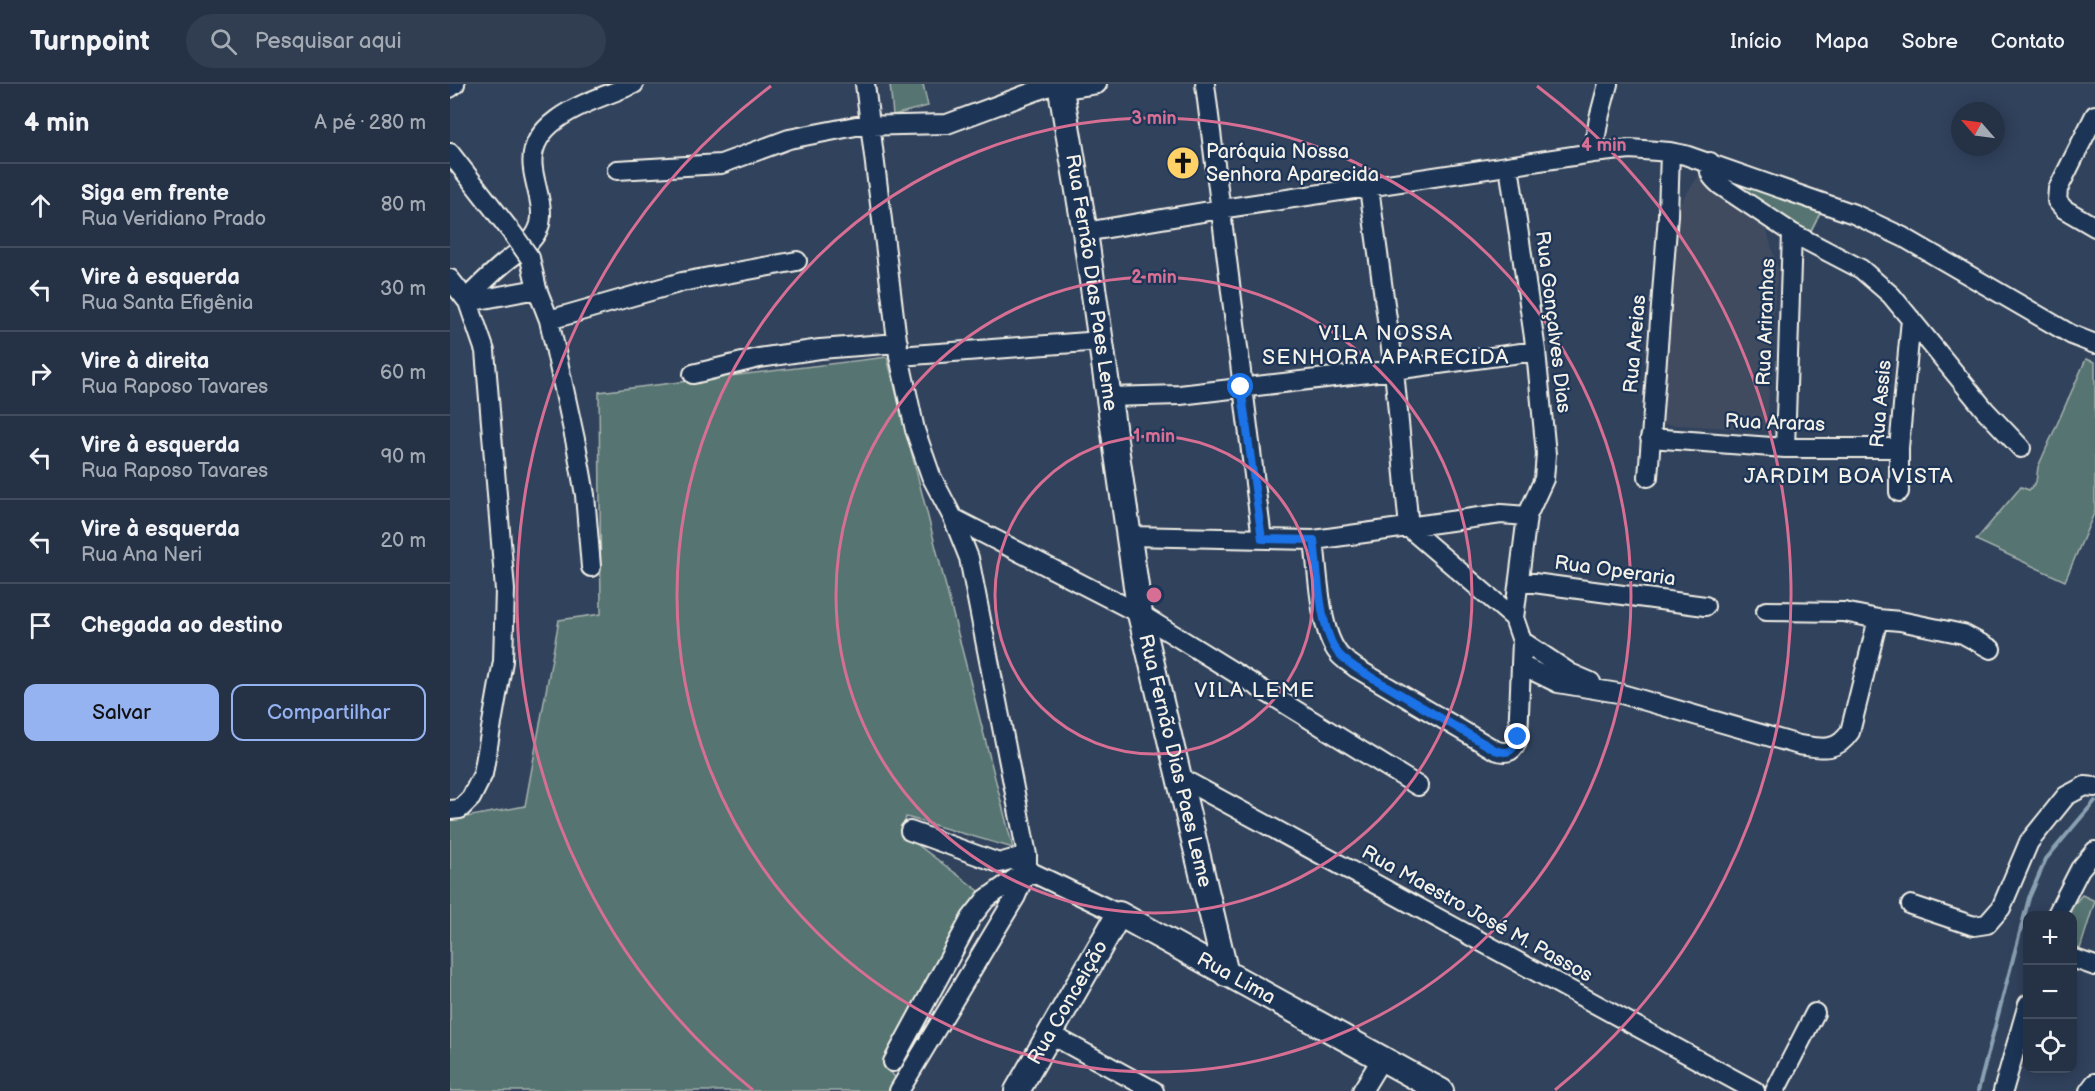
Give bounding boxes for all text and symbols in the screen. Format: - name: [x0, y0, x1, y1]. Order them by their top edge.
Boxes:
- search box: [186, 14, 606, 68]
- text: Turnpoint: [30, 25, 150, 58]
- icon: search: [207, 25, 240, 58]
- text: Pesquisar aqui: [255, 28, 402, 55]
- text: Início: [1730, 29, 1782, 54]
- text: Mapa: [1815, 29, 1869, 54]
- text: Sobre: [1902, 29, 1958, 54]
- text: Contato: [1991, 29, 2065, 54]
- north arrow: [1951, 102, 2005, 156]
- text: 4 min: [24, 108, 89, 139]
- text: 3 min: [1131, 108, 1177, 129]
- text: A pé · 280 m: [315, 111, 426, 135]
- text: 4 min: [1581, 135, 1627, 156]
- place label: Paróquia Nossa Senhora Aparecida: [1206, 140, 1379, 187]
- church icon: Paróquia Nossa Senhora Aparecida: [1165, 145, 1201, 181]
- street label: Rua Fernão Dias Paes Leme: [1060, 152, 1123, 413]
- text: Siga em frente: [81, 180, 229, 207]
- icon: ahead: [24, 189, 57, 222]
- text: 80 m: [381, 193, 426, 217]
- text: Rua Veridiano Prado: [81, 207, 266, 231]
- street label: Rua Gonçalves Dias: [1530, 230, 1576, 414]
- street label: Rua Ariranhas: [1752, 258, 1780, 386]
- text: Vire à esquerda: [81, 264, 240, 291]
- text: 2 min: [1131, 267, 1177, 288]
- icon: left: [24, 273, 57, 306]
- text: 30 m: [380, 277, 426, 301]
- text: Rua Santa Efigênia: [81, 291, 253, 315]
- street label: Rua Areias: [1619, 294, 1651, 394]
- district label: VILA NOSSA SENHORA APARECIDA: [1262, 321, 1510, 370]
- text: Vire à direita: [81, 348, 209, 375]
- icon: right: [24, 357, 57, 390]
- street label: Rua Assis: [1865, 359, 1897, 449]
- text: 60 m: [380, 361, 426, 385]
- route start: [1227, 373, 1253, 399]
- text: Rua Raposo Tavares: [81, 375, 268, 399]
- street label: Rua Araras: [1724, 409, 1826, 437]
- text: 1 min: [1133, 426, 1175, 447]
- text: Vire à esquerda: [81, 432, 240, 459]
- icon: left: [24, 441, 57, 474]
- text: 90 m: [381, 445, 426, 469]
- text: Rua Raposo Tavares: [81, 459, 268, 483]
- district label: JARDIM BOA VISTA: [1744, 464, 1954, 489]
- text: Vire à esquerda: [81, 516, 240, 543]
- icon: left: [24, 525, 57, 558]
- text: 20 m: [381, 529, 426, 553]
- text: Rua Ana Neri: [81, 543, 202, 567]
- street label: Rua Operaria: [1553, 551, 1677, 591]
- centre of rings: [1144, 585, 1164, 605]
- icon: arrive: [24, 609, 57, 642]
- text: Chegada ao destino: [81, 612, 283, 639]
- street label: Rua Fernão Dias Paes Leme: [1133, 632, 1217, 890]
- district label: VILA LEME: [1194, 678, 1316, 703]
- button: Salvar: [24, 684, 219, 741]
- button: Compartilhar: [231, 684, 426, 741]
- route end: [1504, 723, 1530, 749]
- street label: Rua Maestro José M. Passos: [1357, 840, 1597, 988]
- map controls: [2023, 911, 2077, 1073]
- button: +: [2023, 911, 2077, 965]
- street label: Rua Conceição: [1023, 936, 1113, 1069]
- street label: Rua Lima: [1193, 947, 1280, 1010]
- button: −: [2023, 965, 2077, 1019]
- button: locate: [2023, 1019, 2077, 1073]

